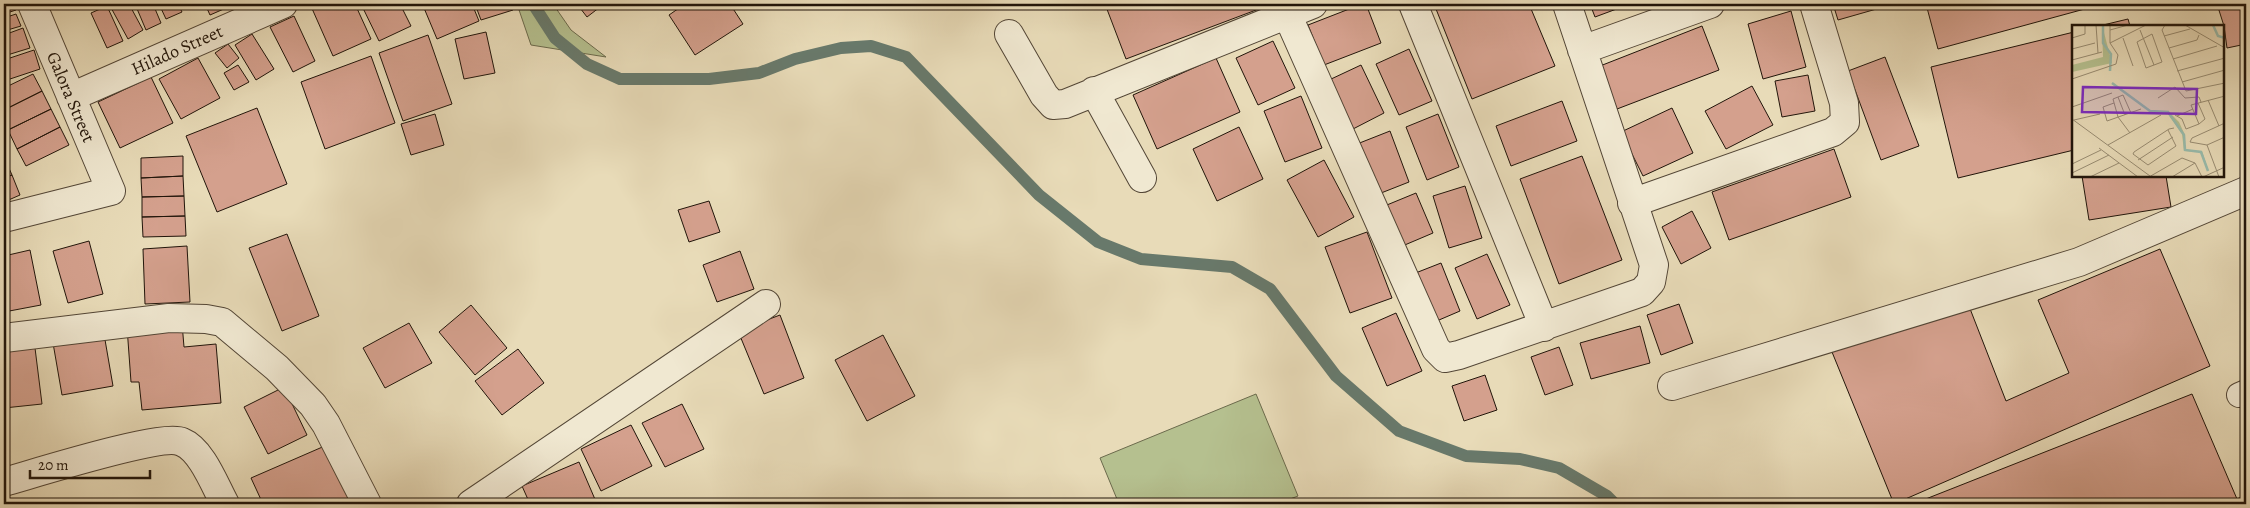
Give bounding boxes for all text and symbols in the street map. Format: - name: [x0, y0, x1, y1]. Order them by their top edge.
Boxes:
- street label: Hilado Street: [127, 19, 227, 81]
- inset map: [2072, 25, 2225, 178]
- street label: Galora Street: [41, 48, 101, 146]
- scale bar: [30, 448, 150, 480]
- text: 20 m: [38, 455, 69, 475]

